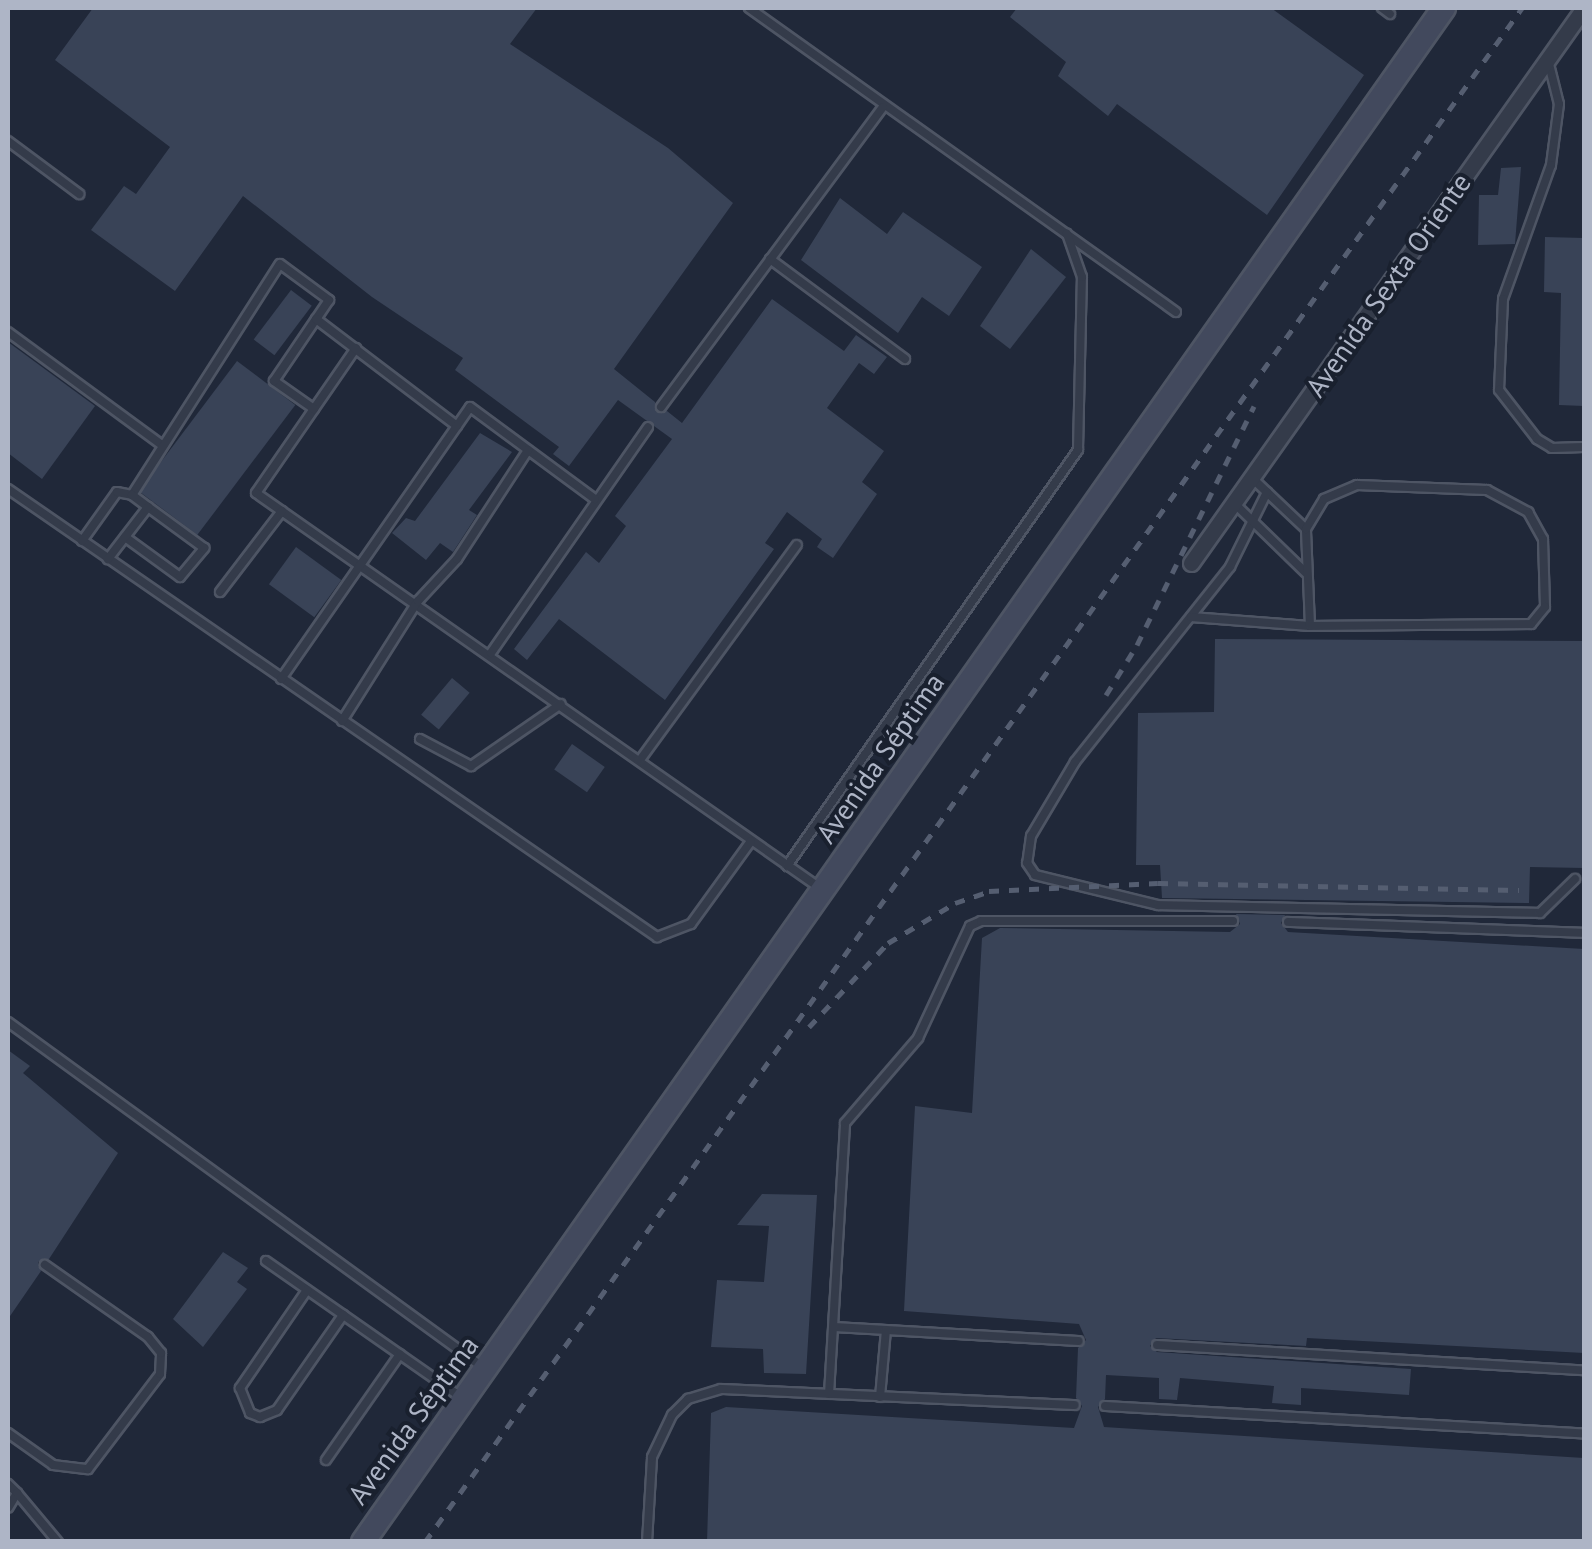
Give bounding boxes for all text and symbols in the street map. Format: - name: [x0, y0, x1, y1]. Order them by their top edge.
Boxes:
- street label: Avenida Sexta Oriente: [1298, 167, 1478, 403]
- street label: Avenida Séptima: [809, 666, 951, 850]
- street label: Avenida Séptima: [341, 1329, 485, 1511]

